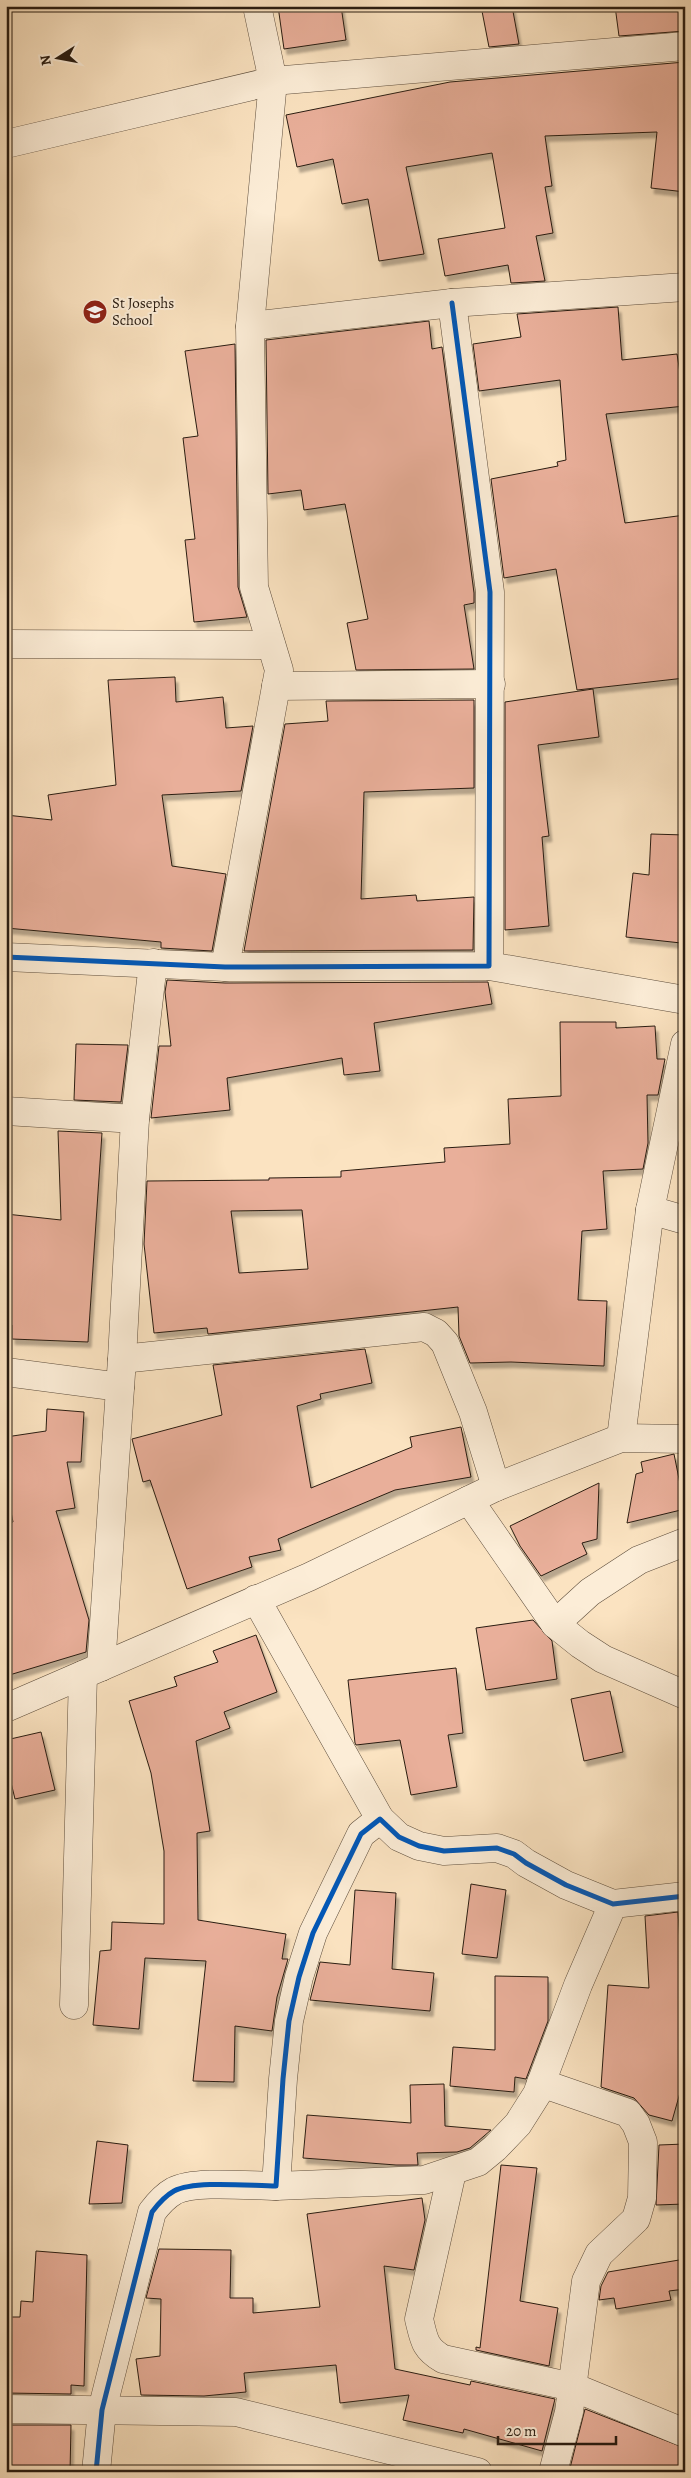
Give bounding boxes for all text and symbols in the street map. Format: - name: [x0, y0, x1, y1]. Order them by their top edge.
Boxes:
- north arrow: [32, 32, 82, 82]
- text: N: [35, 54, 56, 67]
- place label: St Josephs School: [112, 293, 174, 330]
- school or university icon: St Josephs School: [82, 299, 108, 325]
- scale bar: [498, 2413, 616, 2445]
- text: 20 m: [506, 2421, 537, 2441]

